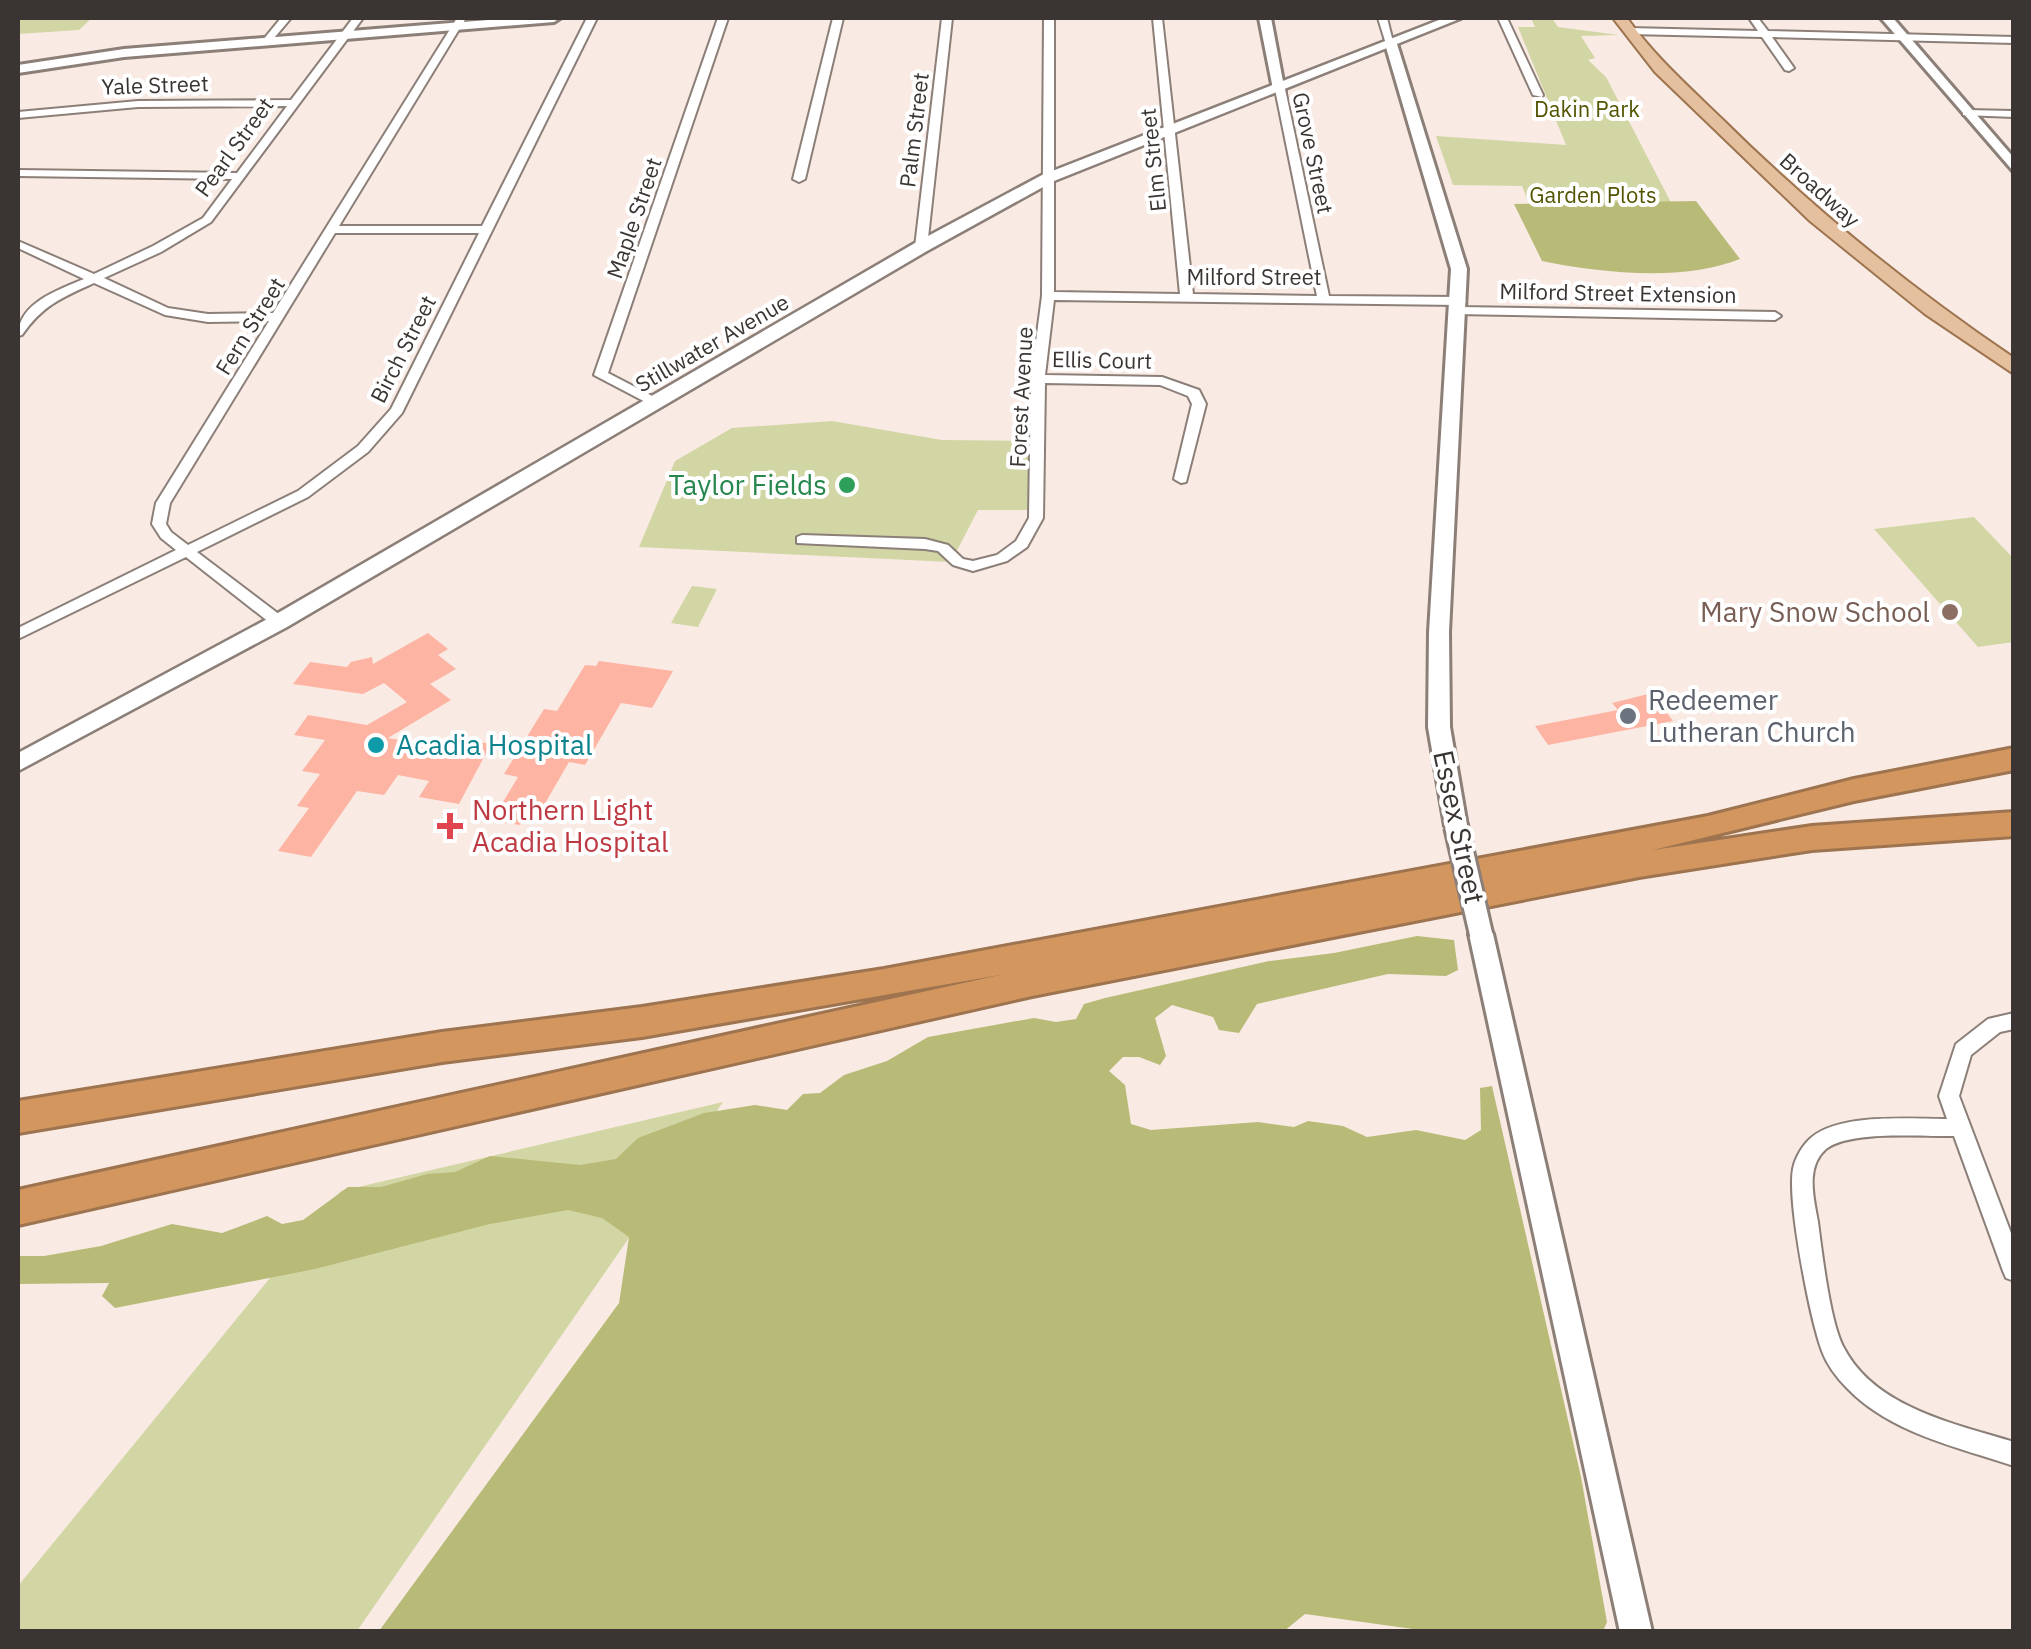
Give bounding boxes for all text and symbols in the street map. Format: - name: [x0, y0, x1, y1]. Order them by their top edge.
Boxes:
- street label: Yale Street: [101, 68, 209, 101]
- street label: Palm Street: [892, 71, 935, 189]
- street label: Grove Street: [1286, 89, 1341, 216]
- street label: Pearl Street: [188, 91, 280, 202]
- park label: Dakin Park: [1534, 94, 1640, 123]
- street label: Elm Street: [1133, 107, 1172, 213]
- street label: Broadway: [1774, 146, 1867, 233]
- street label: Maple Street: [599, 154, 668, 282]
- park label: Garden Plots: [1529, 180, 1657, 209]
- street label: Milford Street: [1187, 262, 1321, 291]
- street label: Fern Street: [208, 271, 291, 380]
- street label: Milford Street Extension: [1499, 276, 1737, 309]
- street label: Stillwater Avenue: [630, 287, 794, 398]
- street label: Birch Street: [363, 290, 442, 407]
- street label: Forest Avenue: [1002, 326, 1039, 468]
- street label: Ellis Court: [1052, 344, 1152, 375]
- place label: Taylor Fields: [668, 466, 827, 503]
- marker: Taylor Fields: [836, 474, 858, 496]
- place label: Mary Snow School: [1700, 593, 1930, 630]
- marker: Mary Snow School: [1939, 601, 1961, 623]
- place label: Redeemer Lutheran Church: [1648, 681, 1856, 750]
- marker: Redeemer Lutheran Church: [1617, 705, 1639, 727]
- place label: Acadia Hospital: [396, 726, 593, 763]
- marker: Acadia Hospital: [365, 734, 387, 756]
- street label: Essex Street: [1425, 747, 1494, 907]
- place label: Northern Light Acadia Hospital: [472, 791, 669, 860]
- marker: Northern Light Acadia Hospital: [437, 813, 463, 839]

